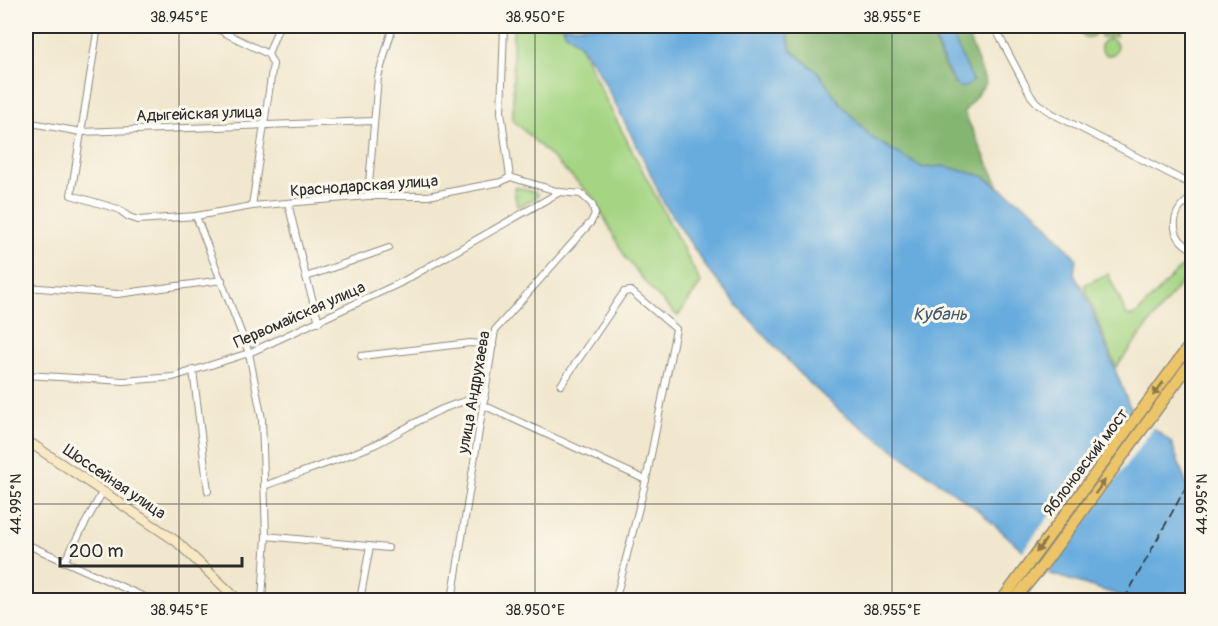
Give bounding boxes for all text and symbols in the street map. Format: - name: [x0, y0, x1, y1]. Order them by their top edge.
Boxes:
- text: 38.945°E: [150, 8, 208, 27]
- text: 38.950°E: [505, 8, 565, 27]
- text: 38.955°E: [863, 8, 921, 27]
- street label: Адыгейская улица: [136, 102, 262, 126]
- street label: Краснодарская улица: [289, 171, 439, 201]
- street label: Первомайская улица: [231, 277, 368, 353]
- water label: Кубань: [913, 303, 968, 326]
- street label: улица Андрухаева: [453, 329, 495, 456]
- one-way arrow: [1152, 382, 1164, 397]
- street label: Яблоновский мост: [1039, 405, 1133, 520]
- street label: Шоссейная улица: [59, 440, 170, 524]
- text: 44.995°N: [7, 474, 26, 534]
- text: 44.995°N: [1193, 474, 1212, 534]
- one-way arrow: [1094, 479, 1106, 495]
- scale bar: [60, 530, 242, 568]
- one-way arrow: [1035, 537, 1047, 553]
- text: 200 m: [69, 540, 124, 563]
- text: 38.945°E: [150, 601, 208, 620]
- text: 38.950°E: [505, 601, 565, 620]
- text: 38.955°E: [863, 601, 921, 620]

